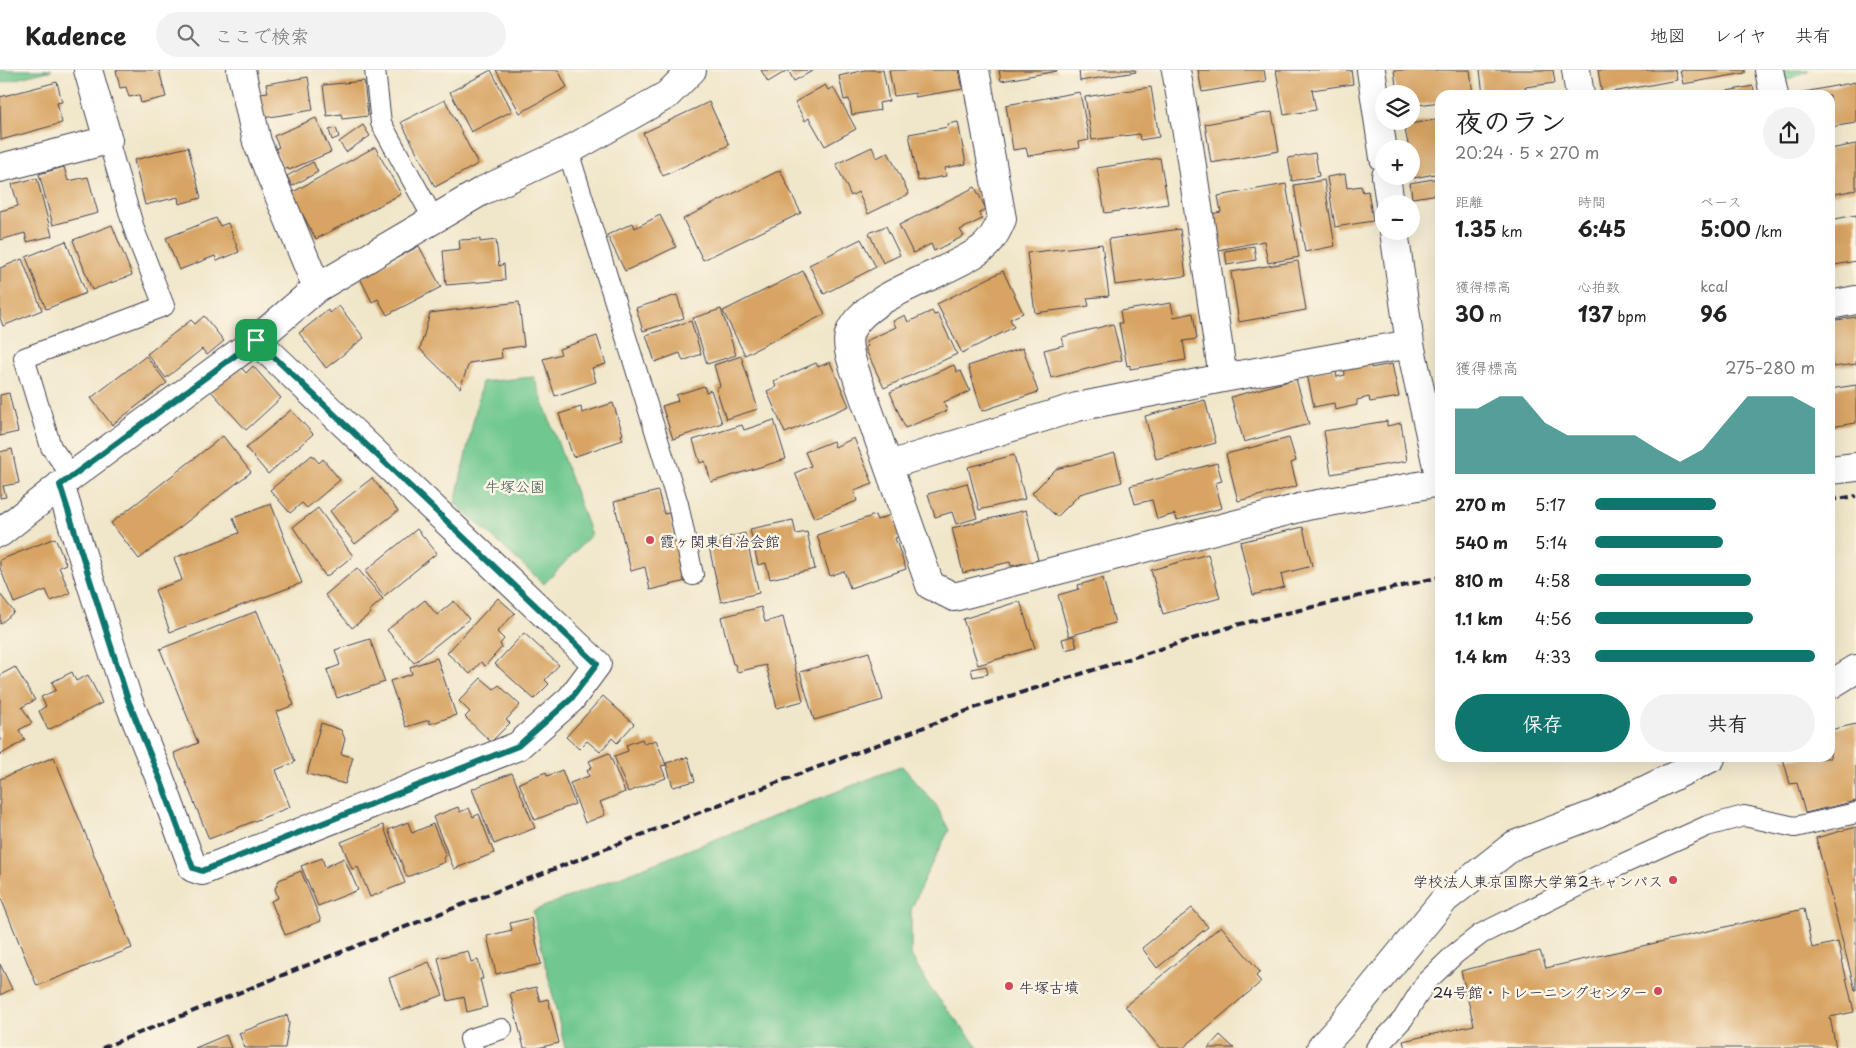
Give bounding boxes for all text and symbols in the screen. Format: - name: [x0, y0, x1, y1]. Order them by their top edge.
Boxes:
- search box: [156, 12, 506, 57]
- text: Kadence: [25, 17, 126, 53]
- icon: search: [174, 21, 202, 49]
- text: ここで検索: [214, 21, 309, 49]
- text: 地図: [1650, 21, 1686, 48]
- text: レイヤ: [1714, 21, 1767, 48]
- text: 共有: [1795, 21, 1831, 48]
- map controls: [1375, 85, 1420, 240]
- button: layers: [1375, 85, 1420, 130]
- text: 夜のラン: [1455, 99, 1567, 142]
- button: share: [1763, 107, 1815, 159]
- button: +: [1375, 140, 1420, 185]
- text: 20:24 · 5 × 270 m: [1455, 140, 1599, 164]
- text: 距離: [1455, 191, 1483, 212]
- text: 時間: [1578, 191, 1606, 212]
- text: ペース: [1700, 191, 1742, 212]
- button: −: [1375, 195, 1420, 240]
- text: 1.35: [1455, 212, 1497, 244]
- text: 6:45: [1578, 212, 1626, 244]
- text: 5:00: [1700, 212, 1751, 244]
- text: km: [1497, 221, 1522, 242]
- text: /km: [1751, 221, 1782, 242]
- text: 獲得標高: [1455, 276, 1511, 297]
- text: 心拍数: [1578, 276, 1620, 297]
- text: kcal: [1700, 276, 1728, 297]
- text: 30: [1455, 297, 1484, 329]
- text: 137: [1578, 297, 1613, 329]
- text: 96: [1700, 297, 1727, 329]
- text: m: [1484, 306, 1502, 327]
- text: bpm: [1613, 306, 1646, 327]
- pin: [235, 319, 277, 361]
- icon: arrive: [242, 326, 270, 354]
- text: 獲得標高: [1455, 355, 1519, 379]
- text: 275–280 m: [1725, 355, 1815, 379]
- park label: 牛塚公園: [485, 474, 545, 497]
- text: 270 m: [1455, 492, 1506, 516]
- text: 5:17: [1535, 492, 1566, 516]
- place label: 霞ヶ関東自治会館: [660, 529, 780, 552]
- text: 540 m: [1455, 530, 1508, 554]
- text: 5:14: [1535, 530, 1568, 554]
- marker: 霞ヶ関東自治会館: [644, 534, 656, 546]
- text: 810 m: [1455, 568, 1503, 592]
- text: 4:58: [1535, 568, 1570, 592]
- text: 1.1 km: [1455, 606, 1503, 630]
- text: 4:56: [1535, 606, 1572, 630]
- text: 1.4 km: [1455, 644, 1507, 668]
- text: 4:33: [1535, 644, 1571, 668]
- button: 保存: [1455, 694, 1630, 752]
- button: 共有: [1640, 694, 1815, 752]
- place label: 学校法人東京国際大学第2キャンパス: [1413, 869, 1663, 892]
- marker: 学校法人東京国際大学第2キャンパス: [1667, 874, 1679, 886]
- place label: 牛塚古墳: [1019, 975, 1079, 998]
- marker: 牛塚古墳: [1003, 980, 1015, 992]
- place label: 24号館・トレーニングセンター: [1433, 980, 1648, 1003]
- marker: 24号館・トレーニングセンター: [1652, 985, 1664, 997]

